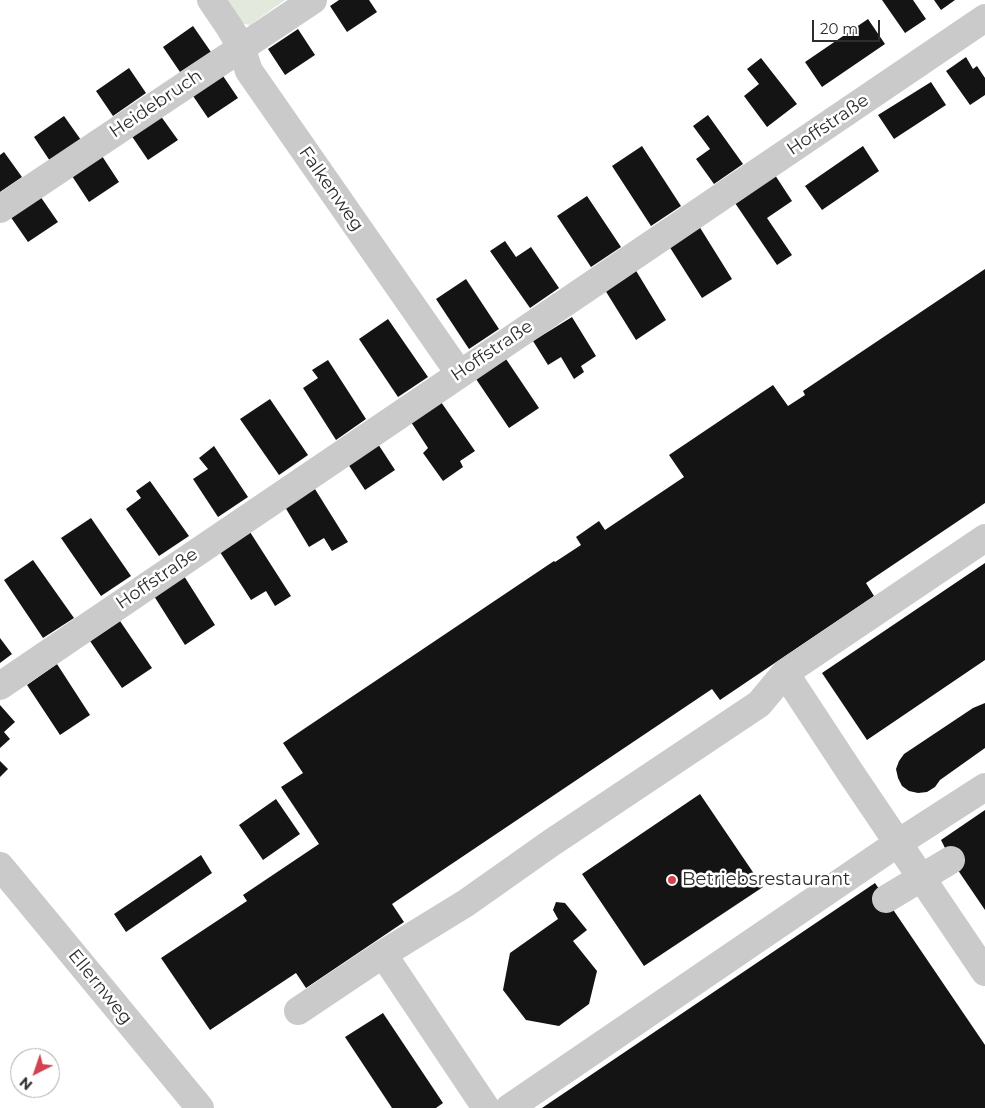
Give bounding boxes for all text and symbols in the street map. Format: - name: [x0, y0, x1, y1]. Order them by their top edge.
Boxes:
- scale bar: [815, 10, 882, 42]
- text: 20 m: [820, 19, 858, 38]
- street label: Heidebruch: [106, 65, 206, 143]
- street label: Hoffstraße: [783, 90, 873, 160]
- street label: Falkenweg: [294, 142, 368, 236]
- street label: Hoffstraße: [447, 316, 537, 386]
- street label: Hoffstraße: [112, 544, 202, 614]
- place label: Betriebsrestaurant: [682, 869, 850, 891]
- marker: Betriebsrestaurant: [666, 874, 678, 886]
- street label: Ellernweg: [63, 945, 137, 1029]
- north arrow: [10, 1048, 60, 1098]
- text: N: [16, 1073, 36, 1094]

